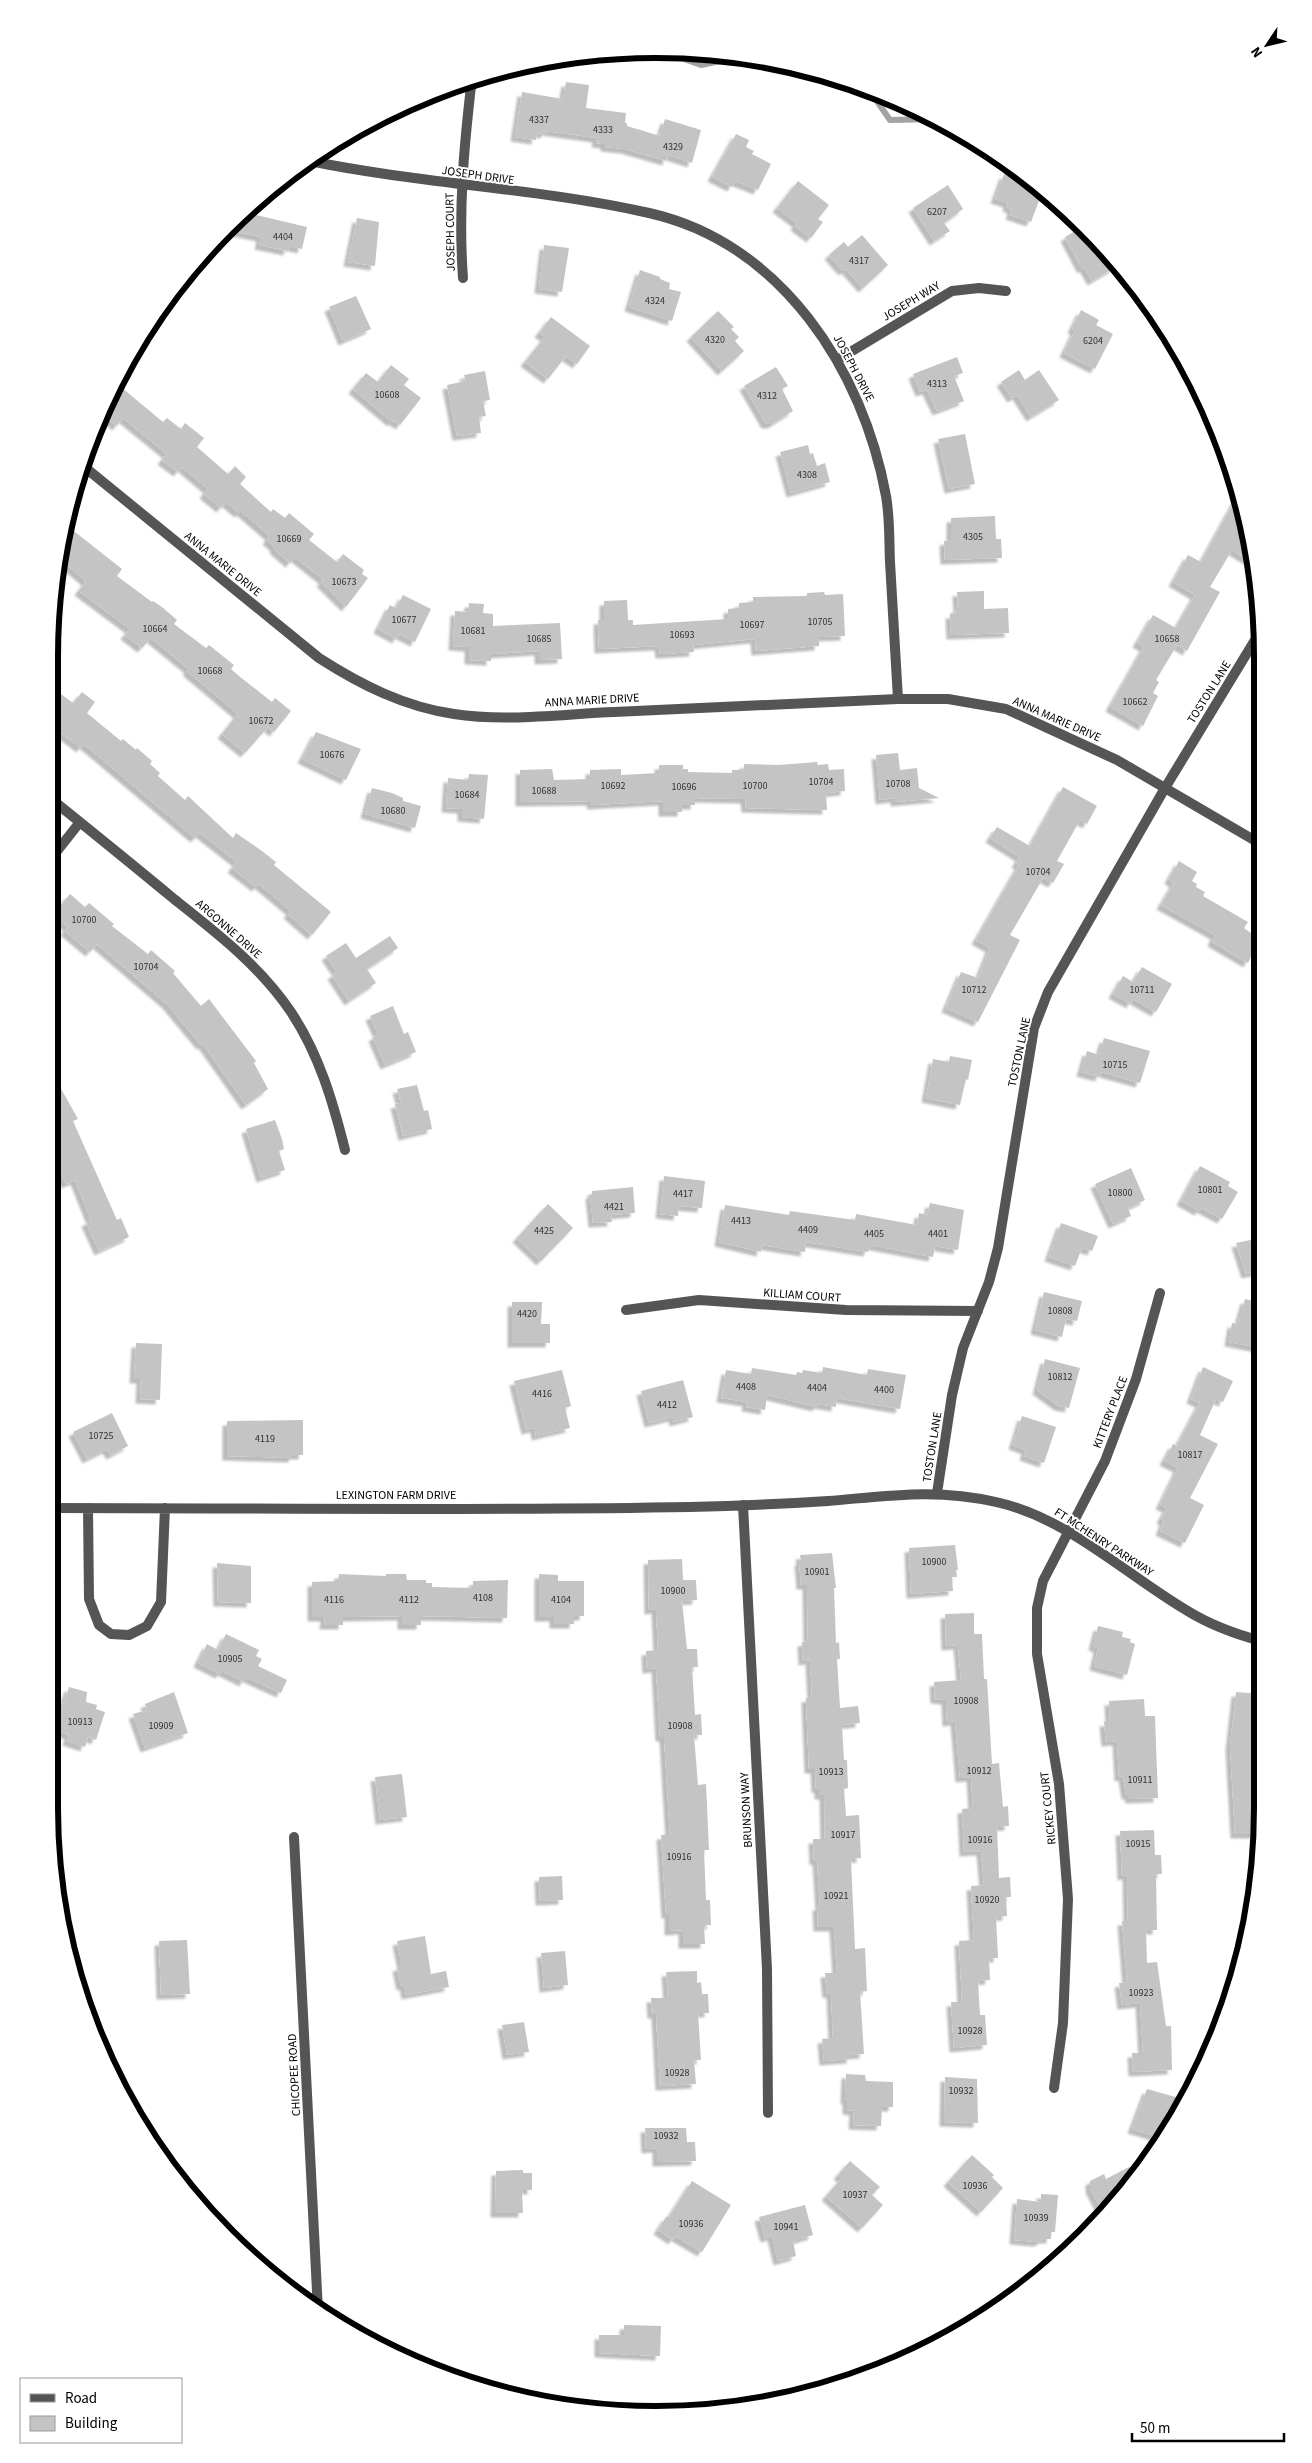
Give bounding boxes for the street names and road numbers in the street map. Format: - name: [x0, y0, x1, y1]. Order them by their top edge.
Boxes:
- street label: JOSEPH DRIVE: [440, 162, 515, 189]
- street label: JOSEPH COURT: [441, 192, 460, 272]
- street label: JOSEPH WAY: [879, 277, 944, 325]
- street label: JOSEPH DRIVE: [829, 332, 878, 405]
- street label: ANNA MARIE DRIVE: [181, 528, 265, 601]
- street label: TOSTON LANE: [1183, 658, 1235, 727]
- street label: ANNA MARIE DRIVE: [544, 690, 640, 711]
- street label: ANNA MARIE DRIVE: [1010, 692, 1104, 746]
- street label: ARGONNE DRIVE: [192, 896, 266, 963]
- street label: TOSTON LANE: [1004, 1016, 1035, 1089]
- street label: KILLIAM COURT: [763, 1284, 842, 1307]
- street label: KITTERY PLACE: [1089, 1373, 1132, 1451]
- street label: TOSTON LANE: [919, 1411, 946, 1483]
- street label: LEXINGTON FARM DRIVE: [336, 1487, 456, 1504]
- street label: FT MCHENRY PARKWAY: [1051, 1504, 1157, 1581]
- street label: RICKEY COURT: [1036, 1770, 1061, 1845]
- street label: BRUNSON WAY: [736, 1772, 757, 1848]
- street label: CHICOPEE ROAD: [284, 2033, 305, 2117]

